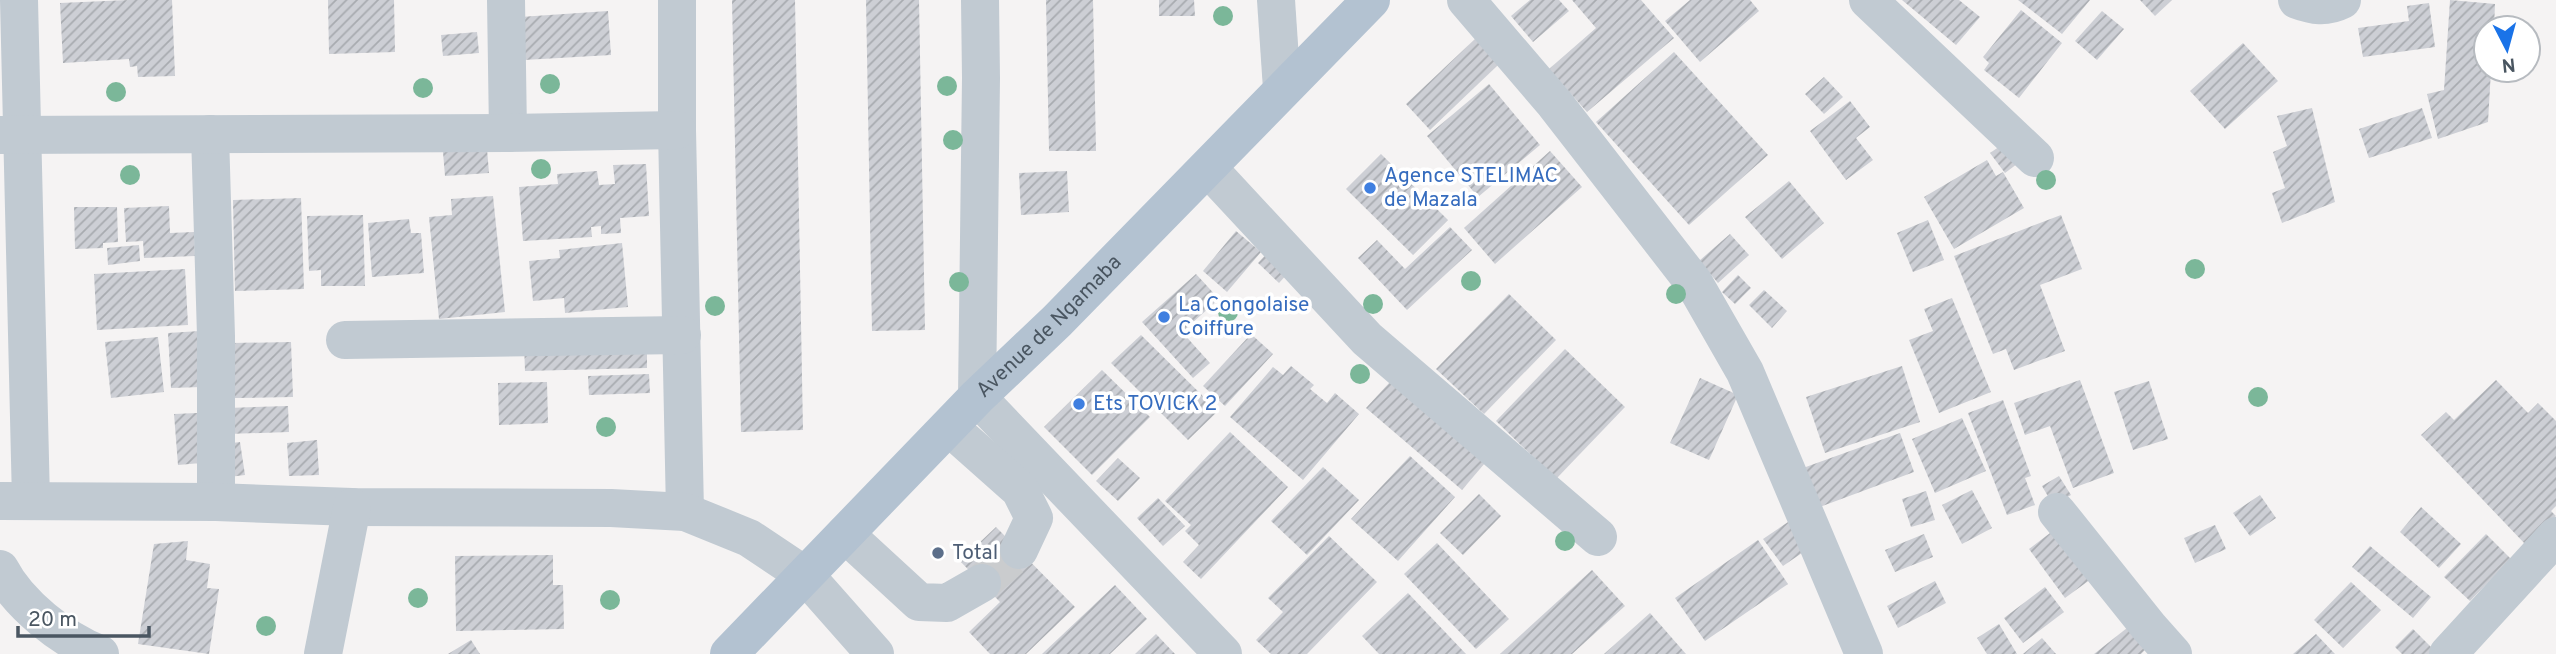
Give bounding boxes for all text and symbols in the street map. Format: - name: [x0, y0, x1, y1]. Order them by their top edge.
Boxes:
- north arrow: [2472, 14, 2542, 84]
- text: N: [2501, 51, 2517, 77]
- place label: Agence STELIMAC de Mazala: [1384, 163, 1558, 214]
- marker: Agence STELIMAC de Mazala: [1362, 180, 1378, 196]
- street label: Avenue de Ngamaba: [971, 249, 1128, 404]
- place label: La Congolaise Coiffure: [1178, 292, 1309, 343]
- marker: La Congolaise Coiffure: [1156, 309, 1172, 325]
- place label: Ets TOVICK 2: [1093, 391, 1217, 418]
- marker: Ets TOVICK 2: [1071, 396, 1087, 412]
- place label: Total: [952, 540, 998, 567]
- marker: Total: [930, 545, 946, 561]
- scale bar: [18, 594, 149, 638]
- text: 20 m: [28, 607, 77, 634]

